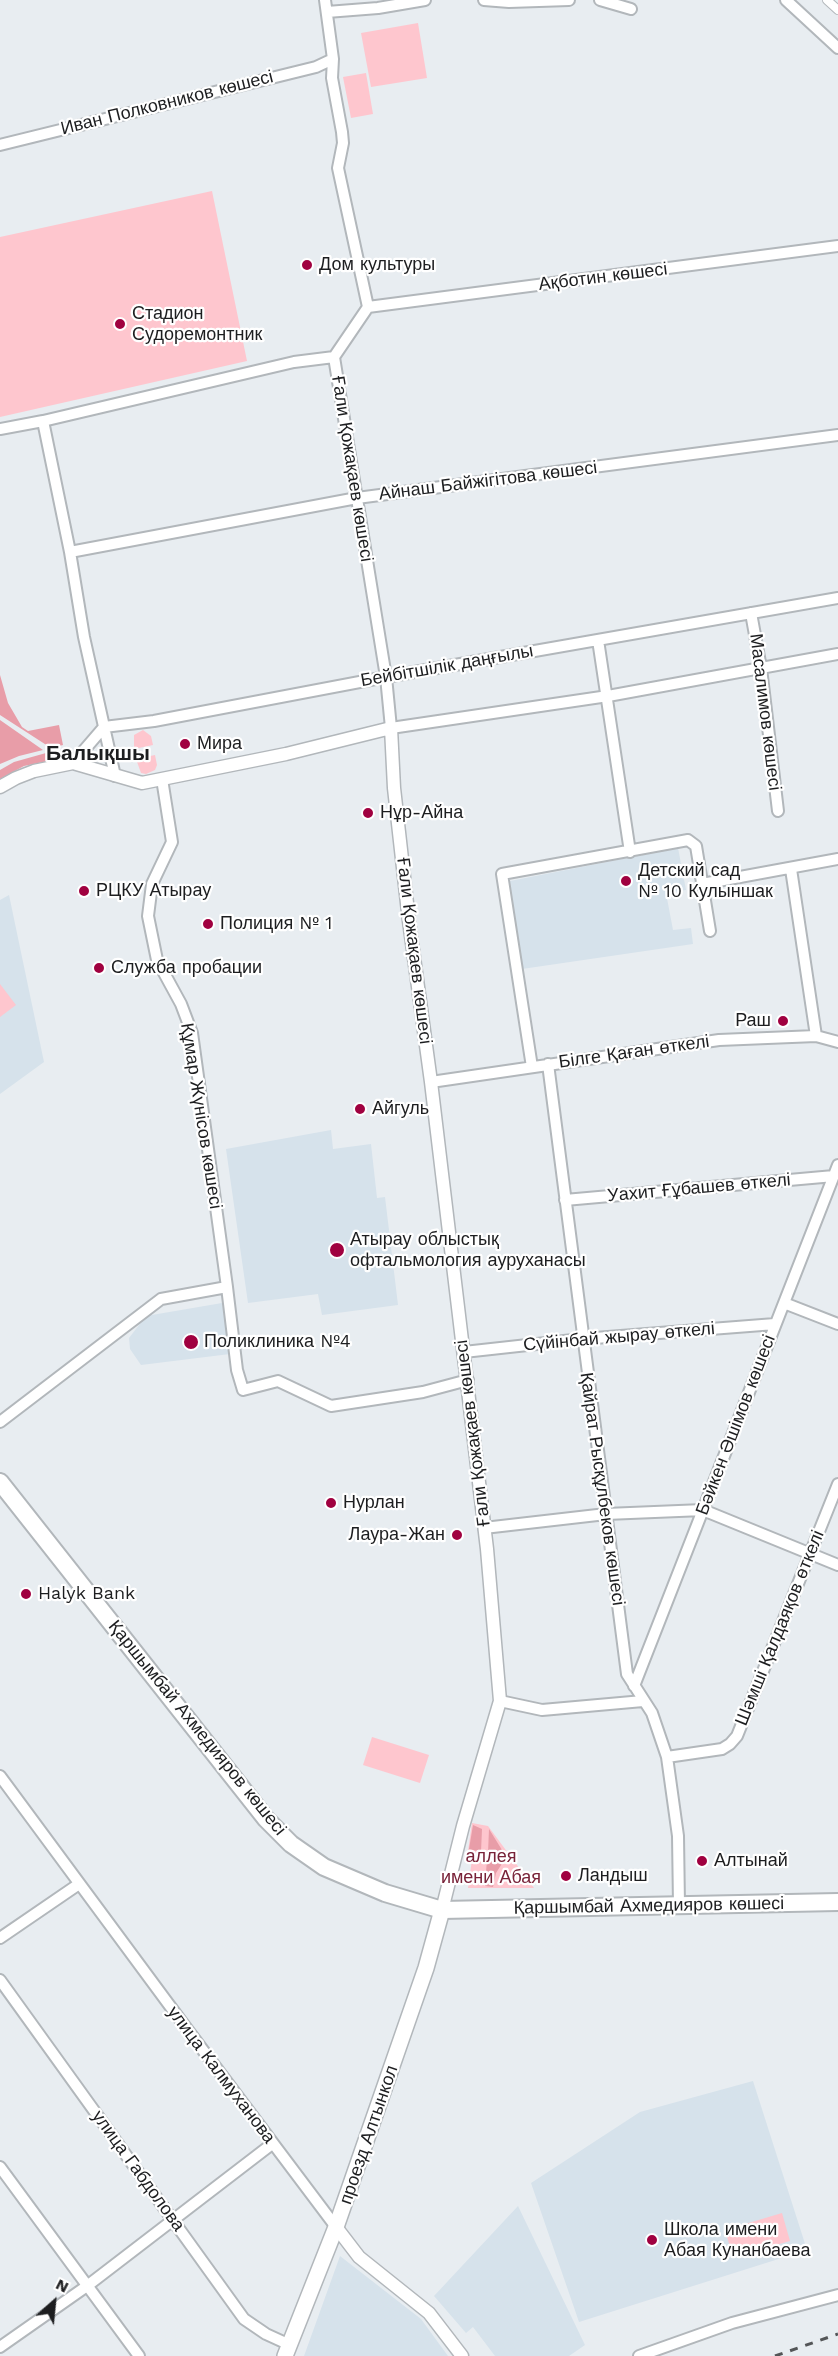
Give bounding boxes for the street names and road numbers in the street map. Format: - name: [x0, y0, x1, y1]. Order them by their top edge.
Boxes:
- street label: Иван Полковников көшесі: [59, 66, 275, 140]
- street label: Ақботин көшесі: [537, 258, 669, 296]
- street label: Ғали Қожақаев көшесі: [327, 375, 377, 563]
- street label: Айнаш Байжігітова көшесі: [378, 457, 598, 505]
- street label: Масалимов көшесі: [745, 632, 785, 792]
- street label: Бейбітшілік даңғылы: [359, 640, 535, 692]
- street label: Ғали Қожақаев көшесі: [392, 857, 436, 1045]
- street label: Құмар Жүнісов көшесі: [176, 1022, 226, 1210]
- street label: Білге Қаған өткелі: [557, 1031, 711, 1073]
- street label: Уахит Ғұбашев өткелі: [606, 1169, 792, 1207]
- street label: Сүйінбай жырау өткелі: [522, 1318, 716, 1356]
- street label: Бәйкен Әшімов көшесі: [692, 1332, 780, 1518]
- street label: Ғали Қожақаев көшесі: [451, 1339, 495, 1527]
- street label: Қайрат Рысқұлбеков көшесі: [575, 1371, 629, 1607]
- street label: Шәмші Қалдаяқов өткелі: [731, 1527, 829, 1729]
- street label: Қаршымбай Ахмедияров көшесі: [103, 1616, 291, 1840]
- street label: Қаршымбай Ахмедияров көшесі: [514, 1893, 784, 1919]
- street label: улица Калмуханова: [162, 2002, 280, 2148]
- street label: проезд Алтынкол: [335, 2063, 403, 2207]
- street label: улица Габдолова: [87, 2106, 189, 2236]

